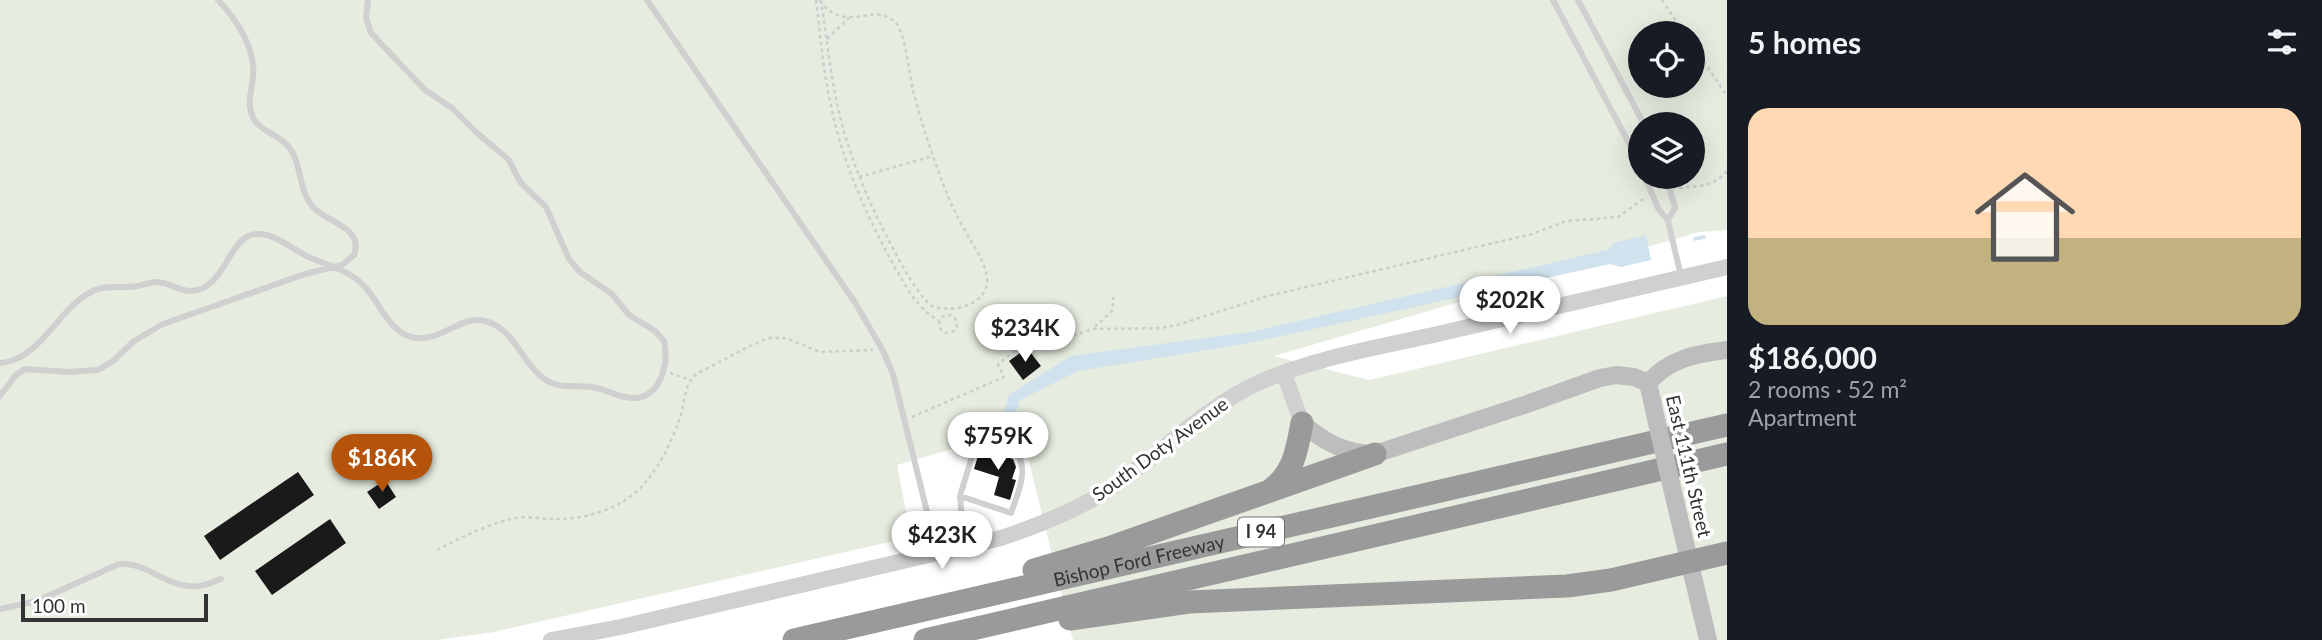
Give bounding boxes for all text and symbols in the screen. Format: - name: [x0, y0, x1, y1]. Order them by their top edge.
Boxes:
- map controls: [1628, 21, 1705, 189]
- button: locate: [1628, 21, 1705, 98]
- icon: filters: [2263, 23, 2301, 61]
- text: 5 homes: [1748, 24, 1861, 60]
- button: layers: [1628, 112, 1705, 189]
- icon: home: [1962, 154, 2088, 280]
- pin: $202K: [1461, 276, 1559, 336]
- text: $202K: [1475, 285, 1545, 313]
- pin: $234K: [976, 304, 1074, 364]
- text: $234K: [990, 313, 1060, 341]
- text: $186,000: [1748, 339, 1877, 375]
- text: 2 rooms · 52 m²: [1748, 375, 1907, 403]
- street label: South Doty Avenue: [1087, 392, 1232, 506]
- street label: East 111th Street: [1662, 392, 1717, 540]
- text: Apartment: [1748, 403, 1856, 431]
- pin: $759K: [949, 412, 1047, 472]
- text: $759K: [963, 421, 1033, 449]
- pin: $186K: [333, 434, 431, 494]
- text: $186K: [347, 443, 417, 471]
- pin: $423K: [893, 512, 991, 571]
- road number: I 94: [1238, 518, 1284, 546]
- text: $423K: [907, 520, 977, 548]
- street label: Bishop Ford Freeway: [1051, 529, 1227, 591]
- scale bar: [21, 591, 208, 623]
- text: 100 m: [32, 594, 86, 617]

